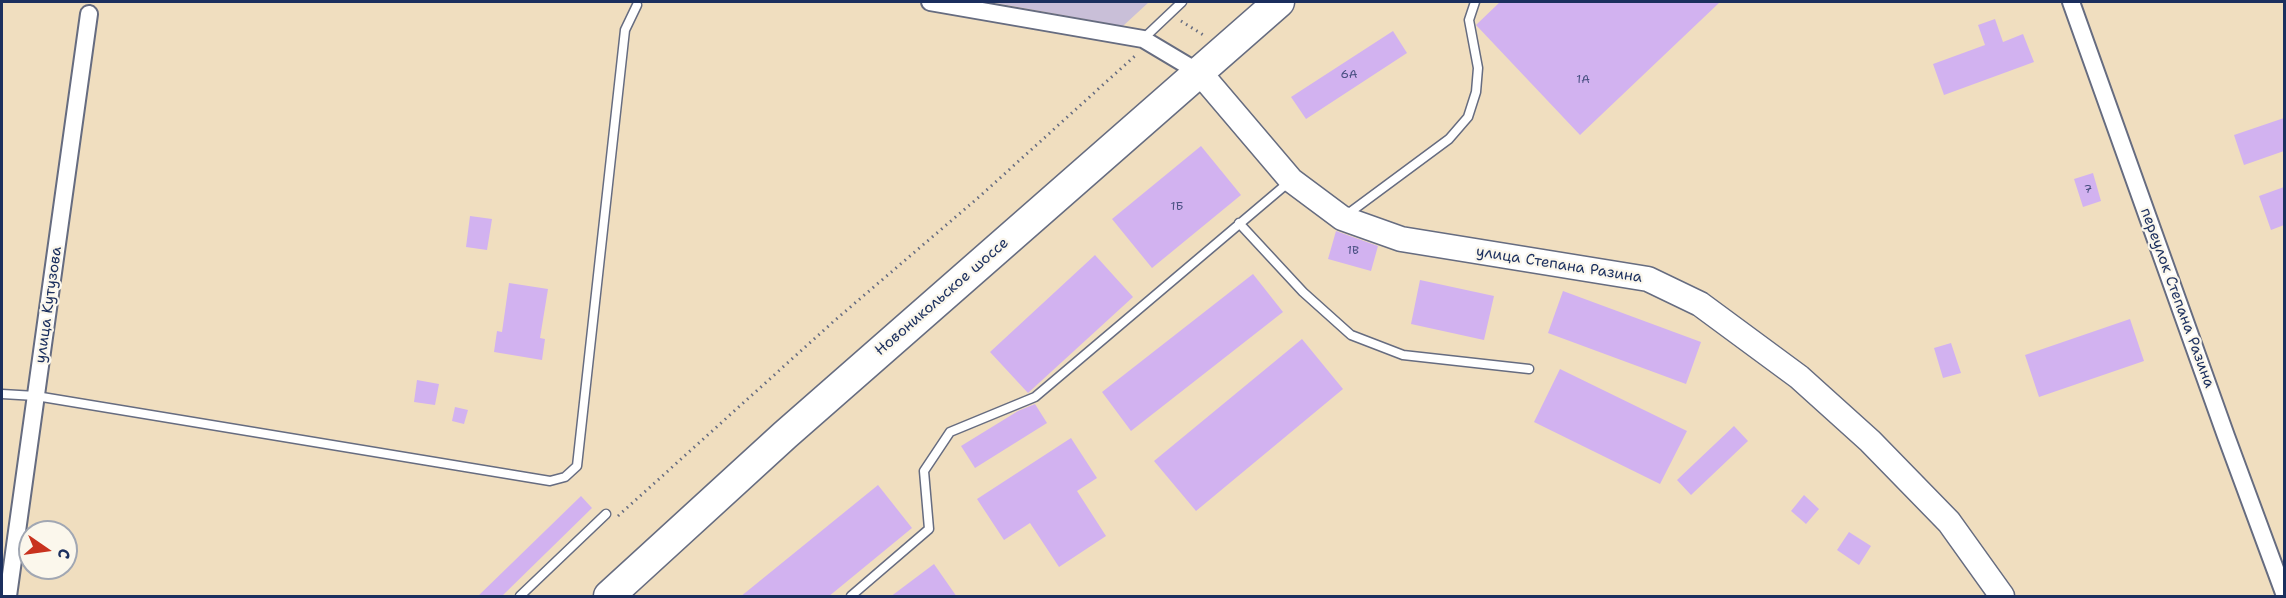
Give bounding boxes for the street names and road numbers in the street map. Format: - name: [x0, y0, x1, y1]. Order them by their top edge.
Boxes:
- street label: переулок Степана Разина: [2136, 205, 2218, 391]
- street label: Новоникольское шоссе: [872, 234, 1012, 360]
- street label: улица Степана Разина: [1475, 243, 1643, 287]
- street label: улица Кутузова: [32, 245, 66, 365]

